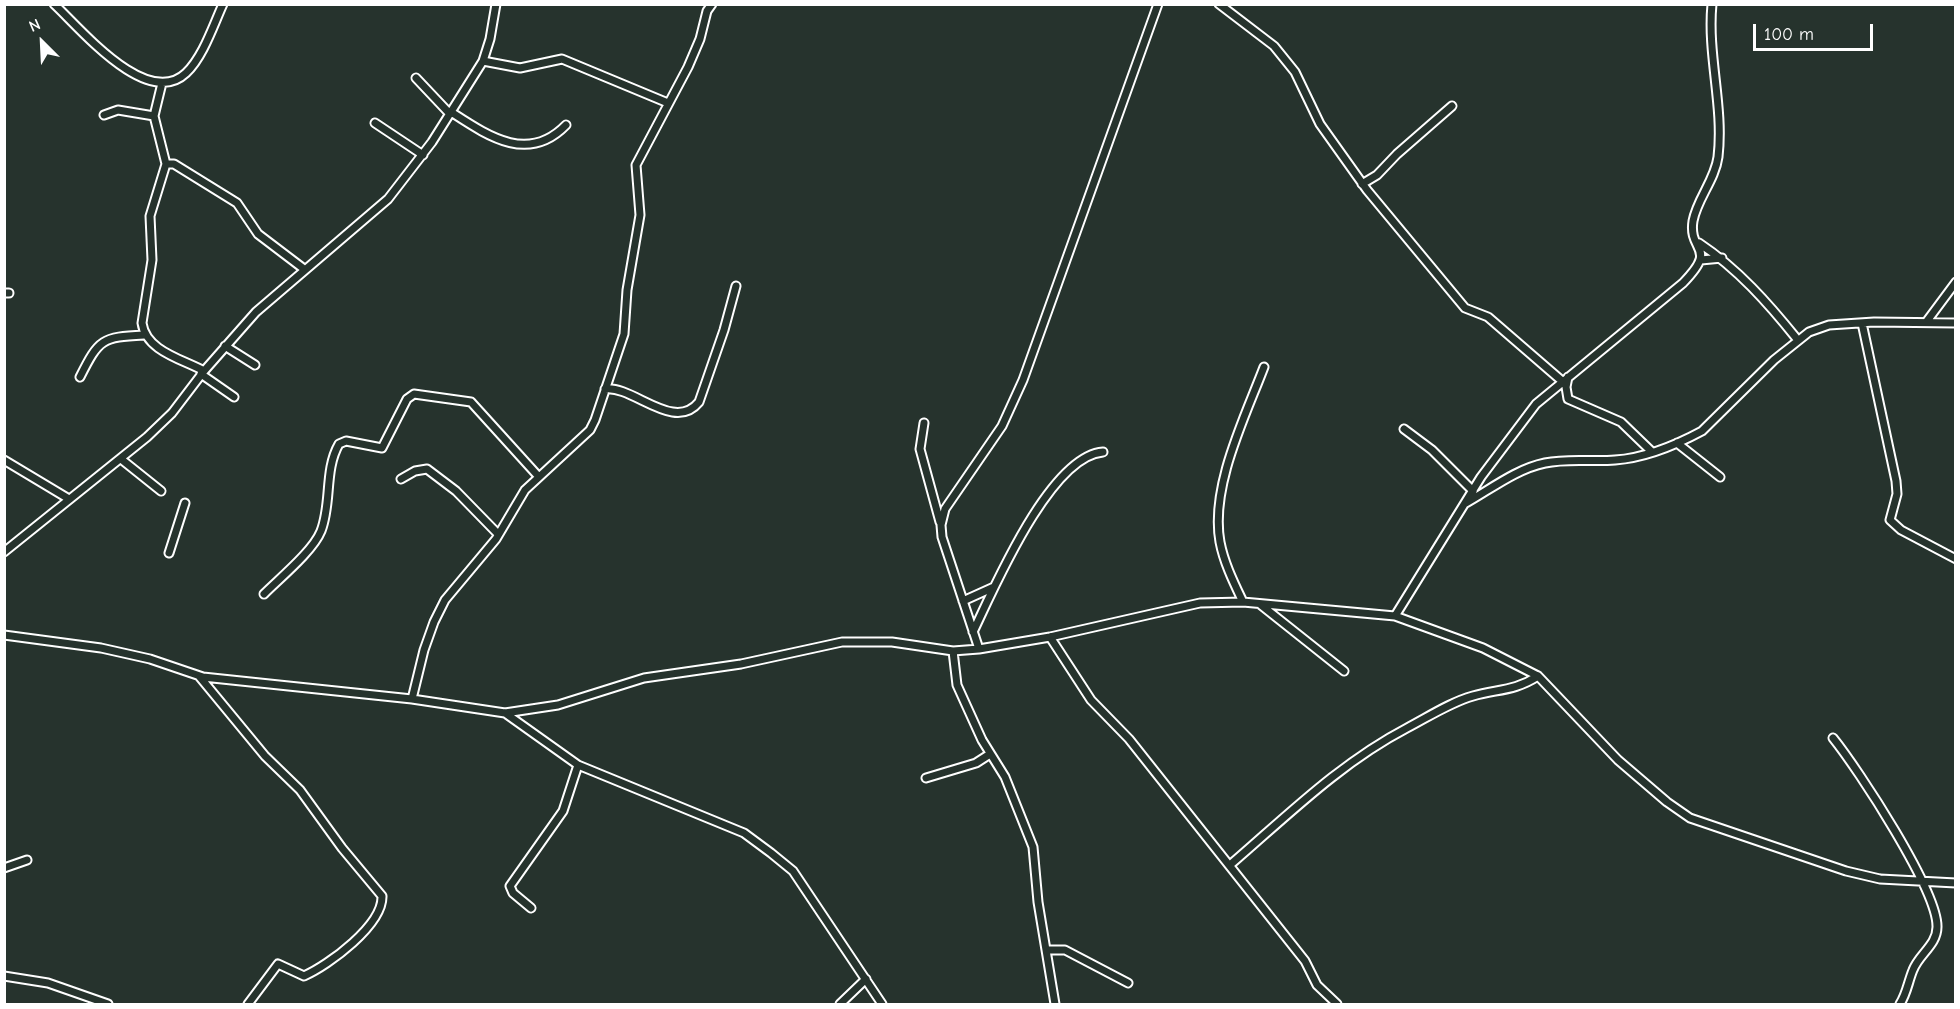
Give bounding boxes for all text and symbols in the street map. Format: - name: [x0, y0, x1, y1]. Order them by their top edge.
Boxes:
- north arrow: [12, 12, 72, 72]
- scale bar: [1756, 12, 1876, 50]
- text: N: [26, 15, 43, 36]
- text: 100 m: [1764, 24, 1814, 45]

